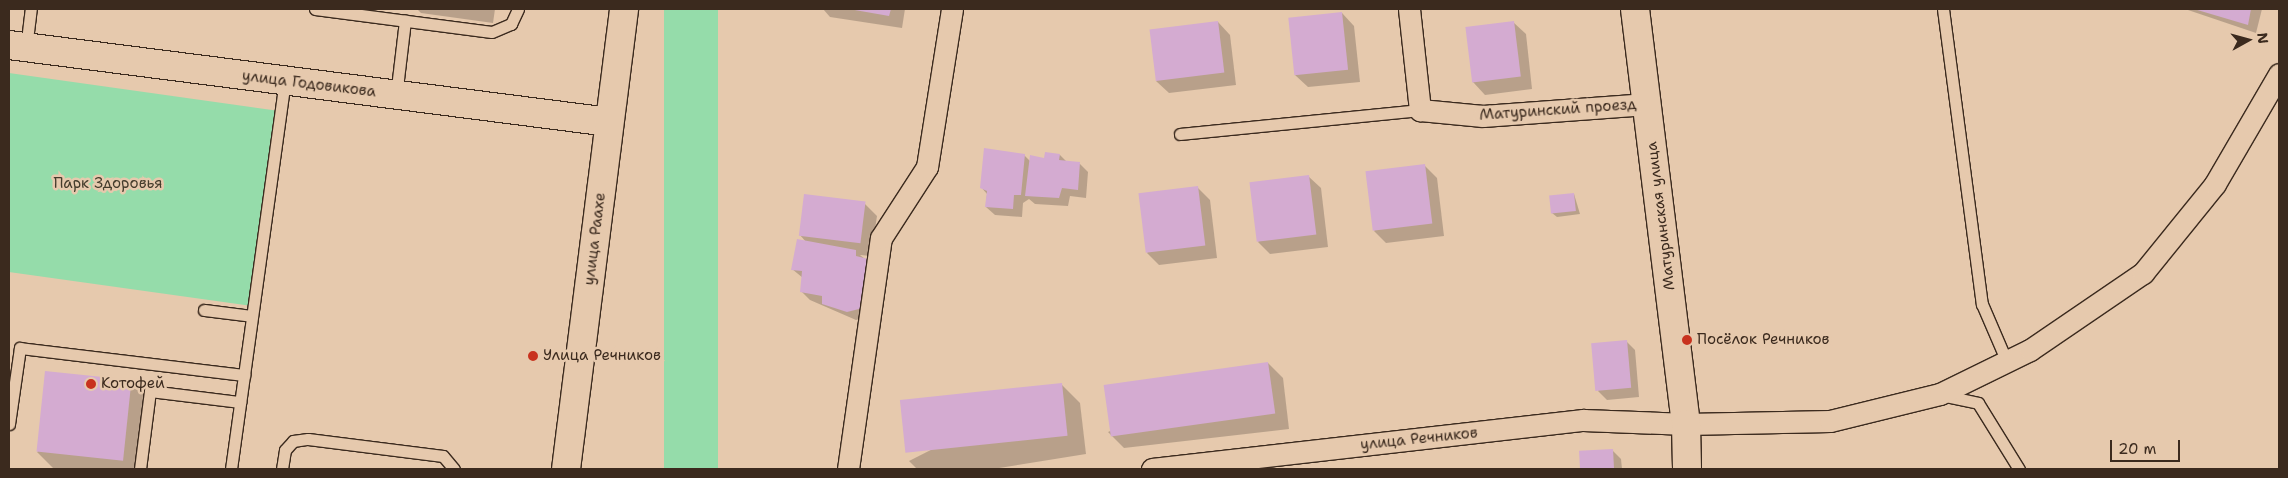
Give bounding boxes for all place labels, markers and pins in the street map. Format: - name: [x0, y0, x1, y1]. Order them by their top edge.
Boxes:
- place label: Посёлок Речников: [1697, 331, 1830, 349]
- marker: Посёлок Речников: [1681, 334, 1693, 346]
- place label: Улица Речников: [543, 347, 661, 365]
- marker: Улица Речников: [527, 350, 539, 362]
- place label: Котофей: [101, 375, 165, 393]
- marker: Котофей: [85, 378, 97, 390]

